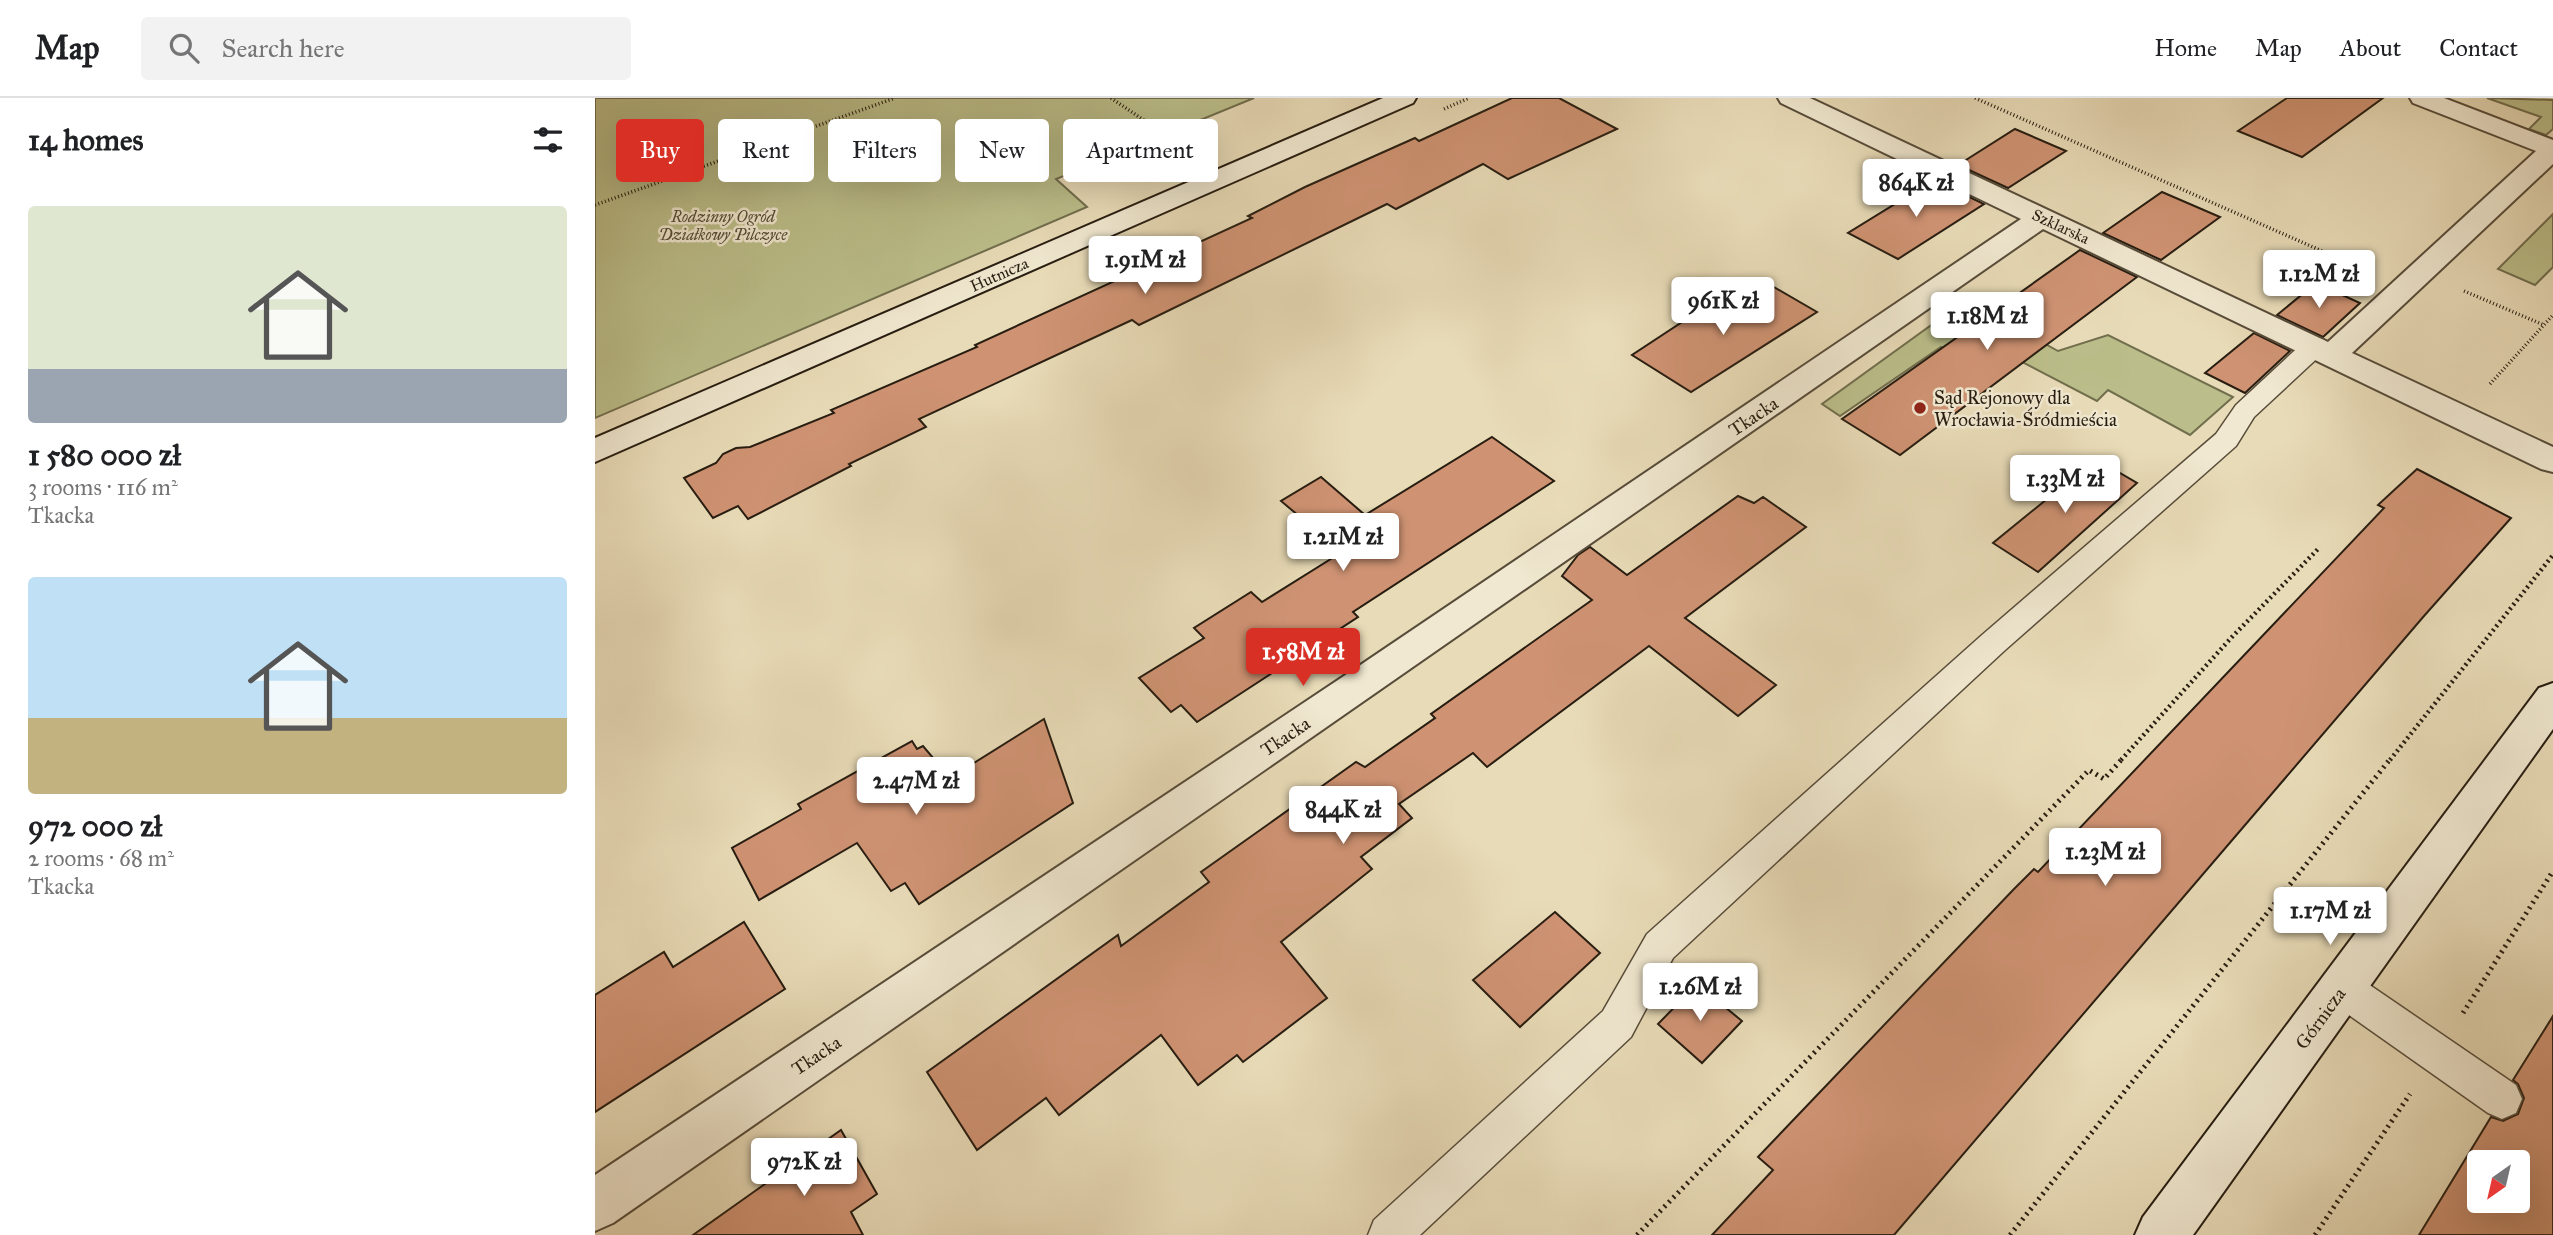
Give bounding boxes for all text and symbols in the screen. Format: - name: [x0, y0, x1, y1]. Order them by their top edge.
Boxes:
- search box: [141, 17, 631, 80]
- text: Map: [35, 28, 99, 68]
- icon: search: [165, 29, 203, 67]
- text: Search here: [221, 32, 345, 64]
- text: Home: [2154, 33, 2217, 63]
- text: Map: [2255, 33, 2302, 63]
- text: About: [2340, 33, 2401, 63]
- text: Contact: [2439, 33, 2518, 63]
- chip: Buy: [616, 119, 704, 182]
- chip: Rent: [718, 119, 814, 182]
- chip: Filters: [828, 119, 941, 182]
- chip: New: [955, 119, 1049, 182]
- chip: Apartment: [1063, 119, 1218, 182]
- icon: filters: [529, 121, 567, 159]
- text: 14 homes: [28, 122, 143, 158]
- pin: 864K zł: [1851, 159, 1981, 219]
- text: 864K zł: [1879, 168, 1953, 196]
- street label: Szklarska: [2029, 205, 2093, 248]
- park label: Rodzinny Ogród Działkowy Pilczyce: [659, 207, 788, 244]
- pin: 1.91M zł: [1073, 236, 1217, 296]
- text: 1.91M zł: [1105, 245, 1185, 273]
- pin: 1.12M zł: [2247, 250, 2391, 310]
- icon: home: [235, 252, 361, 378]
- street label: Hutnicza: [967, 253, 1031, 296]
- text: 1.12M zł: [2279, 259, 2359, 287]
- pin: 961K zł: [1658, 278, 1788, 337]
- text: 961K zł: [1687, 286, 1759, 314]
- pin: 1.18M zł: [1915, 292, 2059, 352]
- text: 1.18M zł: [1947, 301, 2027, 329]
- place label: Sąd Rejonowy dla Wrocławia-Śródmieścia: [1934, 386, 2118, 431]
- street label: Tkacka: [1724, 391, 1783, 441]
- marker: Sąd Rejonowy dla Wrocławia-Śródmieścia: [1912, 400, 1928, 416]
- text: 1 580 000 zł: [28, 437, 181, 473]
- pin: 1.33M zł: [1993, 456, 2137, 515]
- text: 1.33M zł: [2026, 464, 2104, 492]
- text: 3 rooms · 116 m²: [28, 473, 178, 501]
- text: Tkacka: [28, 501, 94, 529]
- pin: 1.21M zł: [1271, 514, 1415, 573]
- text: 1.21M zł: [1303, 522, 1383, 550]
- icon: home: [235, 623, 361, 749]
- pin: 1.58M zł: [1231, 628, 1375, 688]
- text: 1.58M zł: [1262, 637, 1344, 665]
- street label: Tkacka: [1256, 711, 1315, 761]
- pin: 2.47M zł: [844, 758, 988, 817]
- text: 2.47M zł: [873, 766, 959, 794]
- pin: 844K zł: [1278, 786, 1408, 846]
- text: 844K zł: [1305, 795, 1381, 823]
- text: 972 000 zł: [28, 808, 162, 844]
- pin: 1.23M zł: [2033, 828, 2177, 888]
- text: 1.23M zł: [2065, 837, 2145, 865]
- text: 2 rooms · 68 m²: [28, 844, 174, 872]
- text: Tkacka: [28, 872, 94, 900]
- pin: 1.17M zł: [2258, 888, 2402, 947]
- text: 1.17M zł: [2290, 896, 2370, 924]
- pin: 1.26M zł: [1628, 964, 1772, 1023]
- text: 1.26M zł: [1659, 972, 1741, 1000]
- street label: Górnicza: [2290, 982, 2351, 1054]
- street label: Tkacka: [787, 1030, 846, 1080]
- pin: 972K zł: [739, 1138, 869, 1198]
- text: 972K zł: [767, 1147, 841, 1175]
- north arrow: [2467, 1150, 2531, 1213]
- map controls: [2467, 1150, 2530, 1213]

